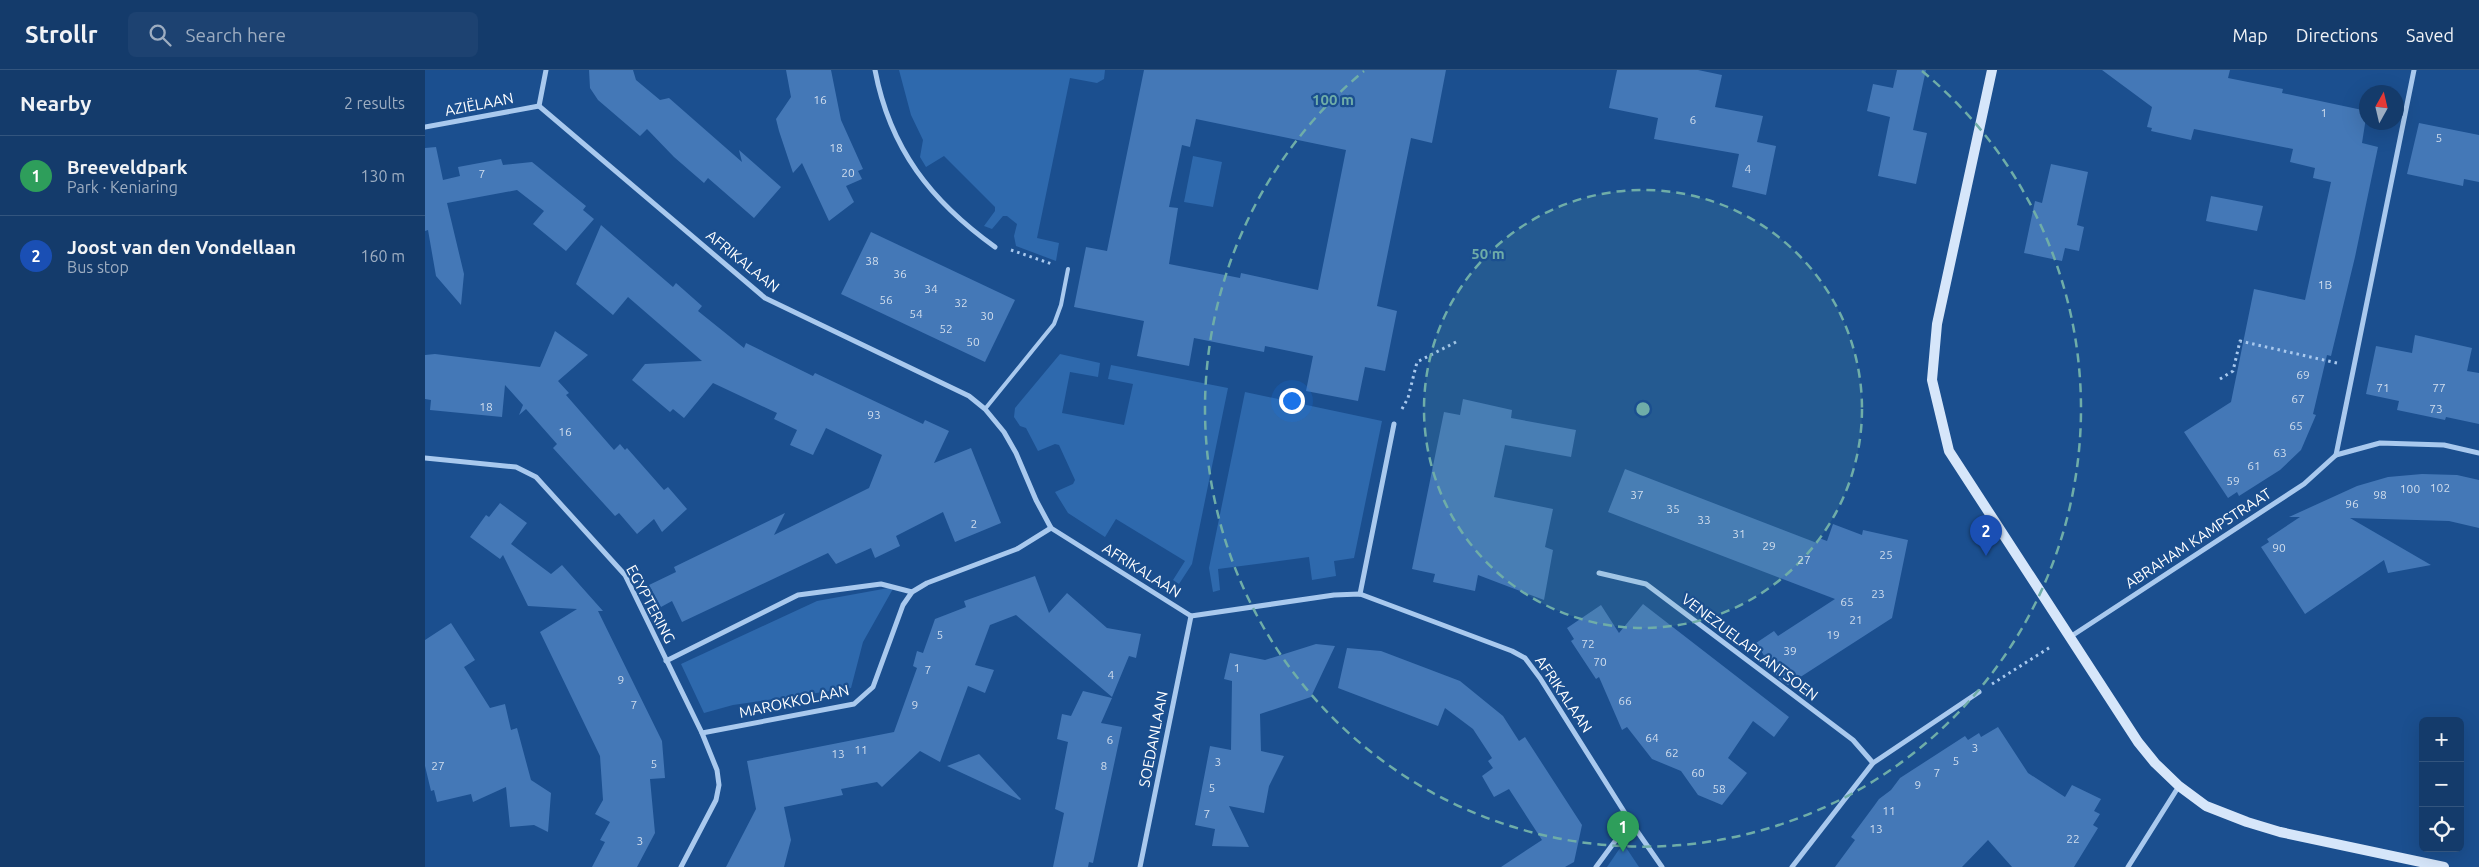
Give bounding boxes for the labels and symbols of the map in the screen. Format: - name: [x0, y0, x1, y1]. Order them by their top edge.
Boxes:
- north arrow: [2359, 85, 2404, 130]
- street label: AZIËLAAN: [443, 89, 515, 119]
- text: 100 m: [1312, 91, 1354, 108]
- house number: 16: [813, 93, 827, 106]
- house number: 1: [2321, 106, 2327, 119]
- house number: 6: [1690, 113, 1697, 126]
- house number: 5: [2436, 131, 2442, 144]
- house number: 18: [829, 141, 843, 154]
- house number: 4: [1745, 162, 1752, 175]
- house number: 20: [841, 166, 855, 179]
- house number: 7: [479, 167, 485, 180]
- street label: AFRIKALAAN: [703, 226, 783, 296]
- text: 50 m: [1471, 245, 1505, 262]
- house number: 38: [865, 254, 879, 267]
- house number: 36: [893, 267, 907, 280]
- house number: 1B: [2318, 278, 2332, 291]
- house number: 34: [924, 282, 938, 295]
- house number: 56: [879, 293, 893, 306]
- house number: 32: [954, 296, 968, 309]
- house number: 54: [909, 307, 923, 320]
- house number: 30: [980, 309, 994, 322]
- house number: 52: [939, 322, 953, 335]
- house number: 50: [966, 335, 980, 348]
- house number: 69: [2296, 368, 2310, 381]
- house number: 71: [2376, 381, 2390, 394]
- house number: 77: [2432, 381, 2446, 394]
- your location: [1279, 388, 1305, 414]
- house number: 67: [2291, 392, 2305, 405]
- house number: 18: [479, 400, 493, 413]
- centre of rings: [1634, 400, 1652, 418]
- house number: 73: [2429, 402, 2443, 415]
- house number: 93: [867, 408, 881, 421]
- house number: 65: [2289, 419, 2303, 432]
- house number: 16: [558, 425, 572, 438]
- house number: 63: [2273, 446, 2287, 459]
- house number: 61: [2247, 459, 2261, 472]
- house number: 59: [2226, 474, 2240, 487]
- house number: 102: [2430, 481, 2450, 494]
- house number: 100: [2400, 482, 2420, 495]
- street label: ABRAHAM KAMPSTRAAT: [2122, 484, 2275, 592]
- house number: 37: [1630, 488, 1644, 501]
- house number: 98: [2373, 488, 2387, 501]
- house number: 96: [2345, 497, 2359, 510]
- house number: 35: [1666, 502, 1680, 515]
- house number: 33: [1697, 513, 1711, 526]
- pin: 2: [1970, 515, 2002, 556]
- house number: 2: [971, 517, 977, 530]
- house number: 31: [1732, 527, 1746, 540]
- street label: AFRIKALAAN: [1100, 539, 1184, 601]
- house number: 29: [1762, 539, 1776, 552]
- house number: 90: [2272, 541, 2286, 554]
- house number: 25: [1879, 548, 1893, 561]
- house number: 27: [1797, 553, 1811, 566]
- street label: EGYPTERING: [623, 562, 679, 646]
- house number: 23: [1871, 587, 1885, 600]
- street label: VENEZUELAPLANTSOEN: [1678, 590, 1822, 704]
- house number: 65: [1840, 595, 1854, 608]
- house number: 21: [1849, 613, 1863, 626]
- house number: 5: [937, 628, 943, 641]
- house number: 19: [1826, 628, 1840, 641]
- house number: 72: [1581, 637, 1595, 650]
- house number: 39: [1783, 644, 1797, 657]
- street label: AFRIKALAAN: [1532, 652, 1596, 736]
- house number: 70: [1593, 655, 1607, 668]
- house number: 1: [1234, 661, 1240, 674]
- house number: 7: [925, 663, 931, 676]
- house number: 4: [1108, 668, 1115, 681]
- house number: 9: [618, 673, 624, 686]
- street label: MAROKKOLAAN: [737, 681, 851, 721]
- street label: SOEDANLAAN: [1135, 689, 1171, 789]
- house number: 66: [1618, 694, 1632, 707]
- house number: 7: [631, 698, 637, 711]
- house number: 9: [912, 698, 918, 711]
- house number: 64: [1645, 731, 1659, 744]
- house number: 6: [1107, 733, 1114, 746]
- house number: 3: [1972, 741, 1978, 754]
- house number: 11: [854, 743, 868, 756]
- house number: 62: [1665, 746, 1679, 759]
- house number: 13: [831, 747, 845, 760]
- house number: 5: [1953, 754, 1959, 767]
- house number: 3: [1215, 755, 1221, 768]
- house number: 5: [651, 757, 657, 770]
- house number: 27: [431, 759, 445, 772]
- house number: 8: [1101, 759, 1108, 772]
- house number: 60: [1691, 766, 1705, 779]
- house number: 7: [1934, 766, 1940, 779]
- house number: 9: [1915, 778, 1921, 791]
- house number: 5: [1209, 781, 1215, 794]
- house number: 58: [1712, 782, 1726, 795]
- house number: 11: [1882, 804, 1896, 817]
- house number: 7: [1204, 807, 1210, 820]
- pin: 1: [1607, 811, 1639, 852]
- house number: 13: [1869, 822, 1883, 835]
- house number: 22: [2066, 832, 2080, 845]
- house number: 3: [637, 834, 643, 847]

